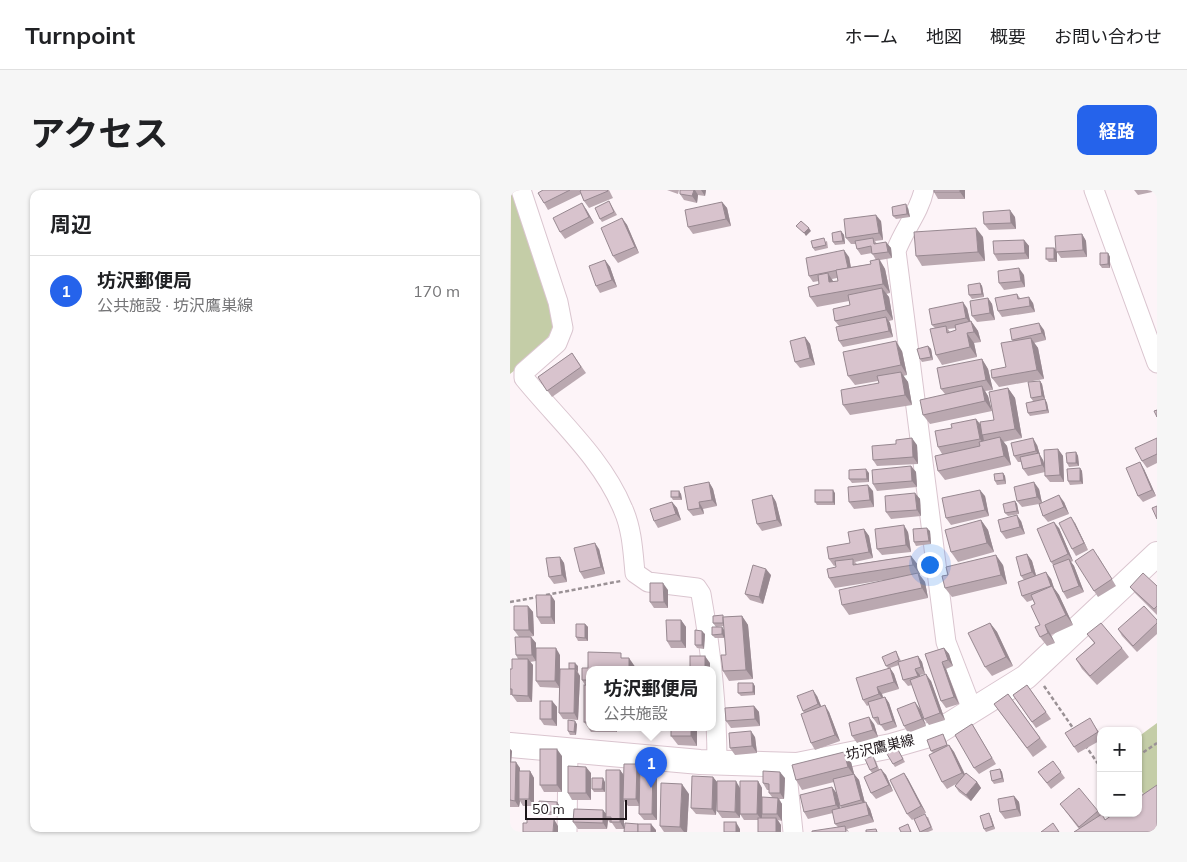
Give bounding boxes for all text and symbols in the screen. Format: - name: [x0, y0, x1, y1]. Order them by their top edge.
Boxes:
- text: Turnpoint: [25, 20, 135, 50]
- text: ホーム: [845, 25, 898, 48]
- text: 地図: [926, 25, 962, 48]
- text: 概要: [990, 25, 1026, 48]
- text: お問い合わせ: [1054, 25, 1162, 48]
- button: 経路: [1077, 105, 1157, 155]
- text: アクセス: [30, 111, 168, 155]
- text: 周辺: [50, 211, 92, 237]
- text: 坊沢郵便局: [97, 268, 192, 292]
- text: 1: [61, 281, 71, 301]
- text: 170 m: [413, 281, 460, 301]
- text: 公共施設 · 坊沢鷹巣線: [97, 295, 253, 315]
- your location: [917, 552, 943, 578]
- popup: [586, 666, 716, 731]
- text: 坊沢郵便局: [603, 676, 699, 700]
- text: 公共施設: [603, 703, 668, 723]
- map controls: [1097, 727, 1142, 817]
- button: +: [1097, 727, 1142, 772]
- street label: 坊沢鷹巣線: [844, 730, 916, 764]
- pin: 1: [635, 747, 667, 788]
- button: −: [1097, 772, 1142, 817]
- scale bar: [525, 797, 628, 820]
- text: 50 m: [532, 800, 565, 818]

